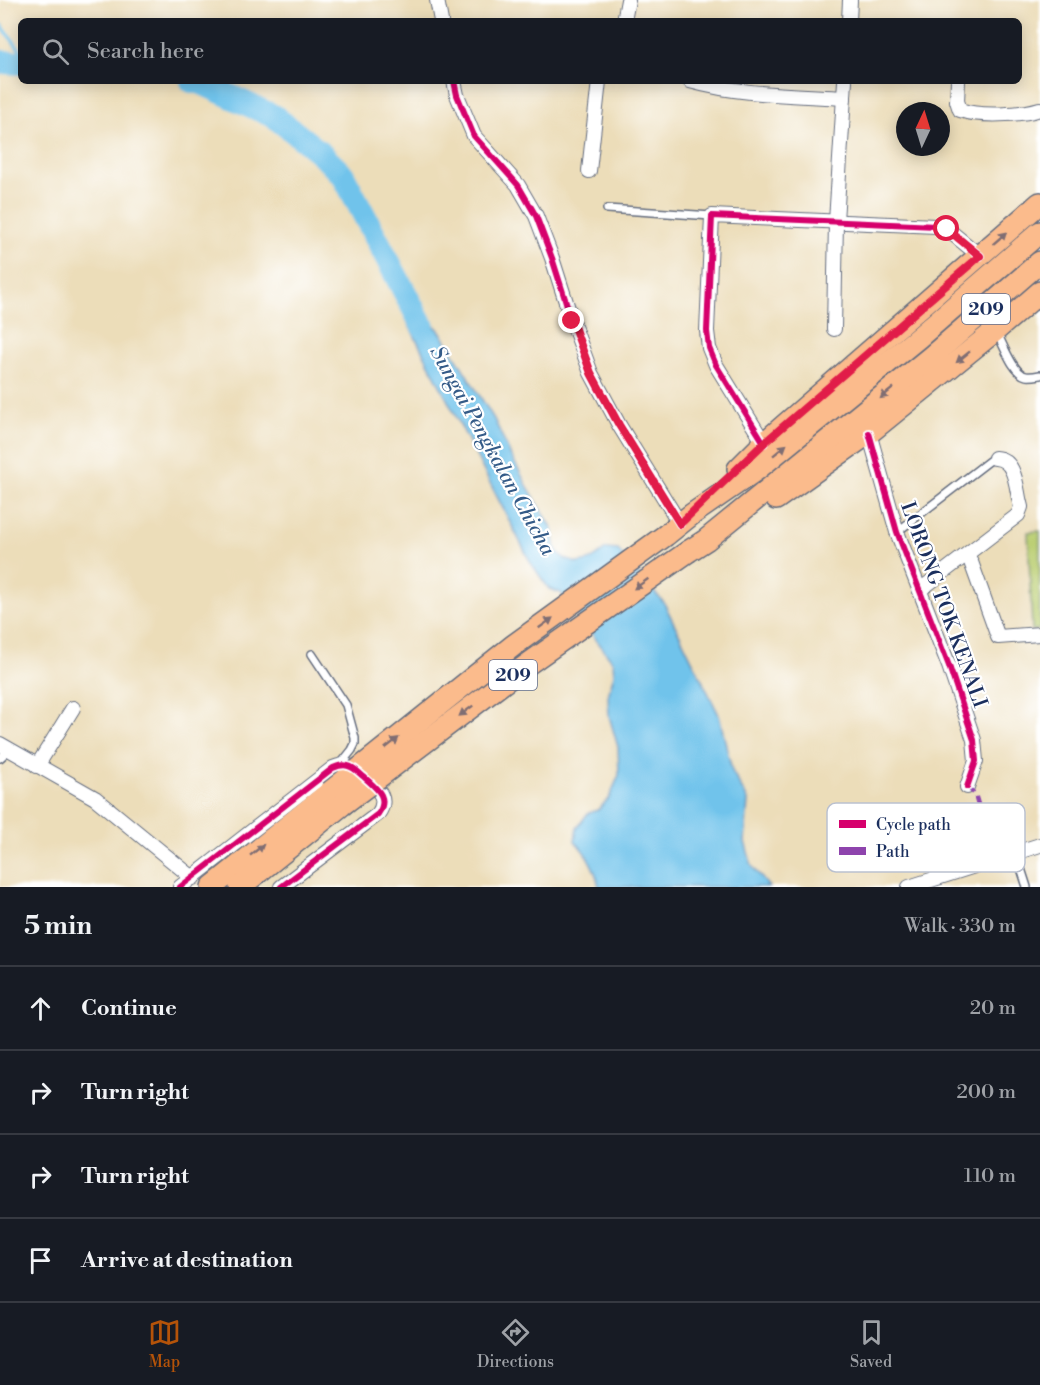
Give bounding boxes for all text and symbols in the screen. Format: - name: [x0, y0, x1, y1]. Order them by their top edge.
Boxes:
- search box: [18, 18, 1022, 84]
- icon: search: [39, 35, 72, 68]
- text: Search here: [87, 38, 204, 65]
- north arrow: [896, 102, 950, 156]
- route start: [933, 215, 959, 241]
- one-way arrow: [992, 232, 1007, 245]
- road number: 209: [962, 294, 1010, 324]
- route end: [558, 307, 584, 333]
- water label: Sungai Pengkalan Chicha: [424, 342, 561, 561]
- one-way arrow: [955, 350, 971, 363]
- one-way arrow: [879, 386, 894, 398]
- one-way arrow: [773, 444, 788, 456]
- street label: LORONG TOK KENALI: [894, 499, 992, 712]
- one-way arrow: [633, 578, 649, 590]
- one-way arrow: [538, 617, 553, 629]
- road number: 209: [489, 660, 537, 690]
- one-way arrow: [458, 705, 474, 717]
- one-way arrow: [384, 736, 400, 749]
- legend: [827, 803, 1025, 872]
- text: Cycle path: [876, 815, 951, 835]
- text: Path: [876, 842, 910, 862]
- one-way arrow: [250, 845, 265, 857]
- text: 5 min: [24, 910, 92, 942]
- text: Walk · 330 m: [904, 914, 1016, 939]
- icon: ahead: [24, 992, 57, 1025]
- text: Continue: [81, 995, 177, 1022]
- text: 20 m: [970, 996, 1016, 1021]
- icon: right: [24, 1076, 57, 1109]
- text: Turn right: [81, 1079, 189, 1106]
- text: 200 m: [956, 1080, 1016, 1105]
- icon: right: [24, 1160, 57, 1193]
- text: Turn right: [81, 1163, 189, 1190]
- text: 110 m: [964, 1164, 1016, 1189]
- icon: arrive: [24, 1244, 57, 1277]
- text: Arrive at destination: [81, 1247, 293, 1274]
- tab: Map: [148, 1316, 181, 1372]
- tab: Directions: [477, 1316, 554, 1372]
- tab: Saved: [850, 1316, 892, 1372]

